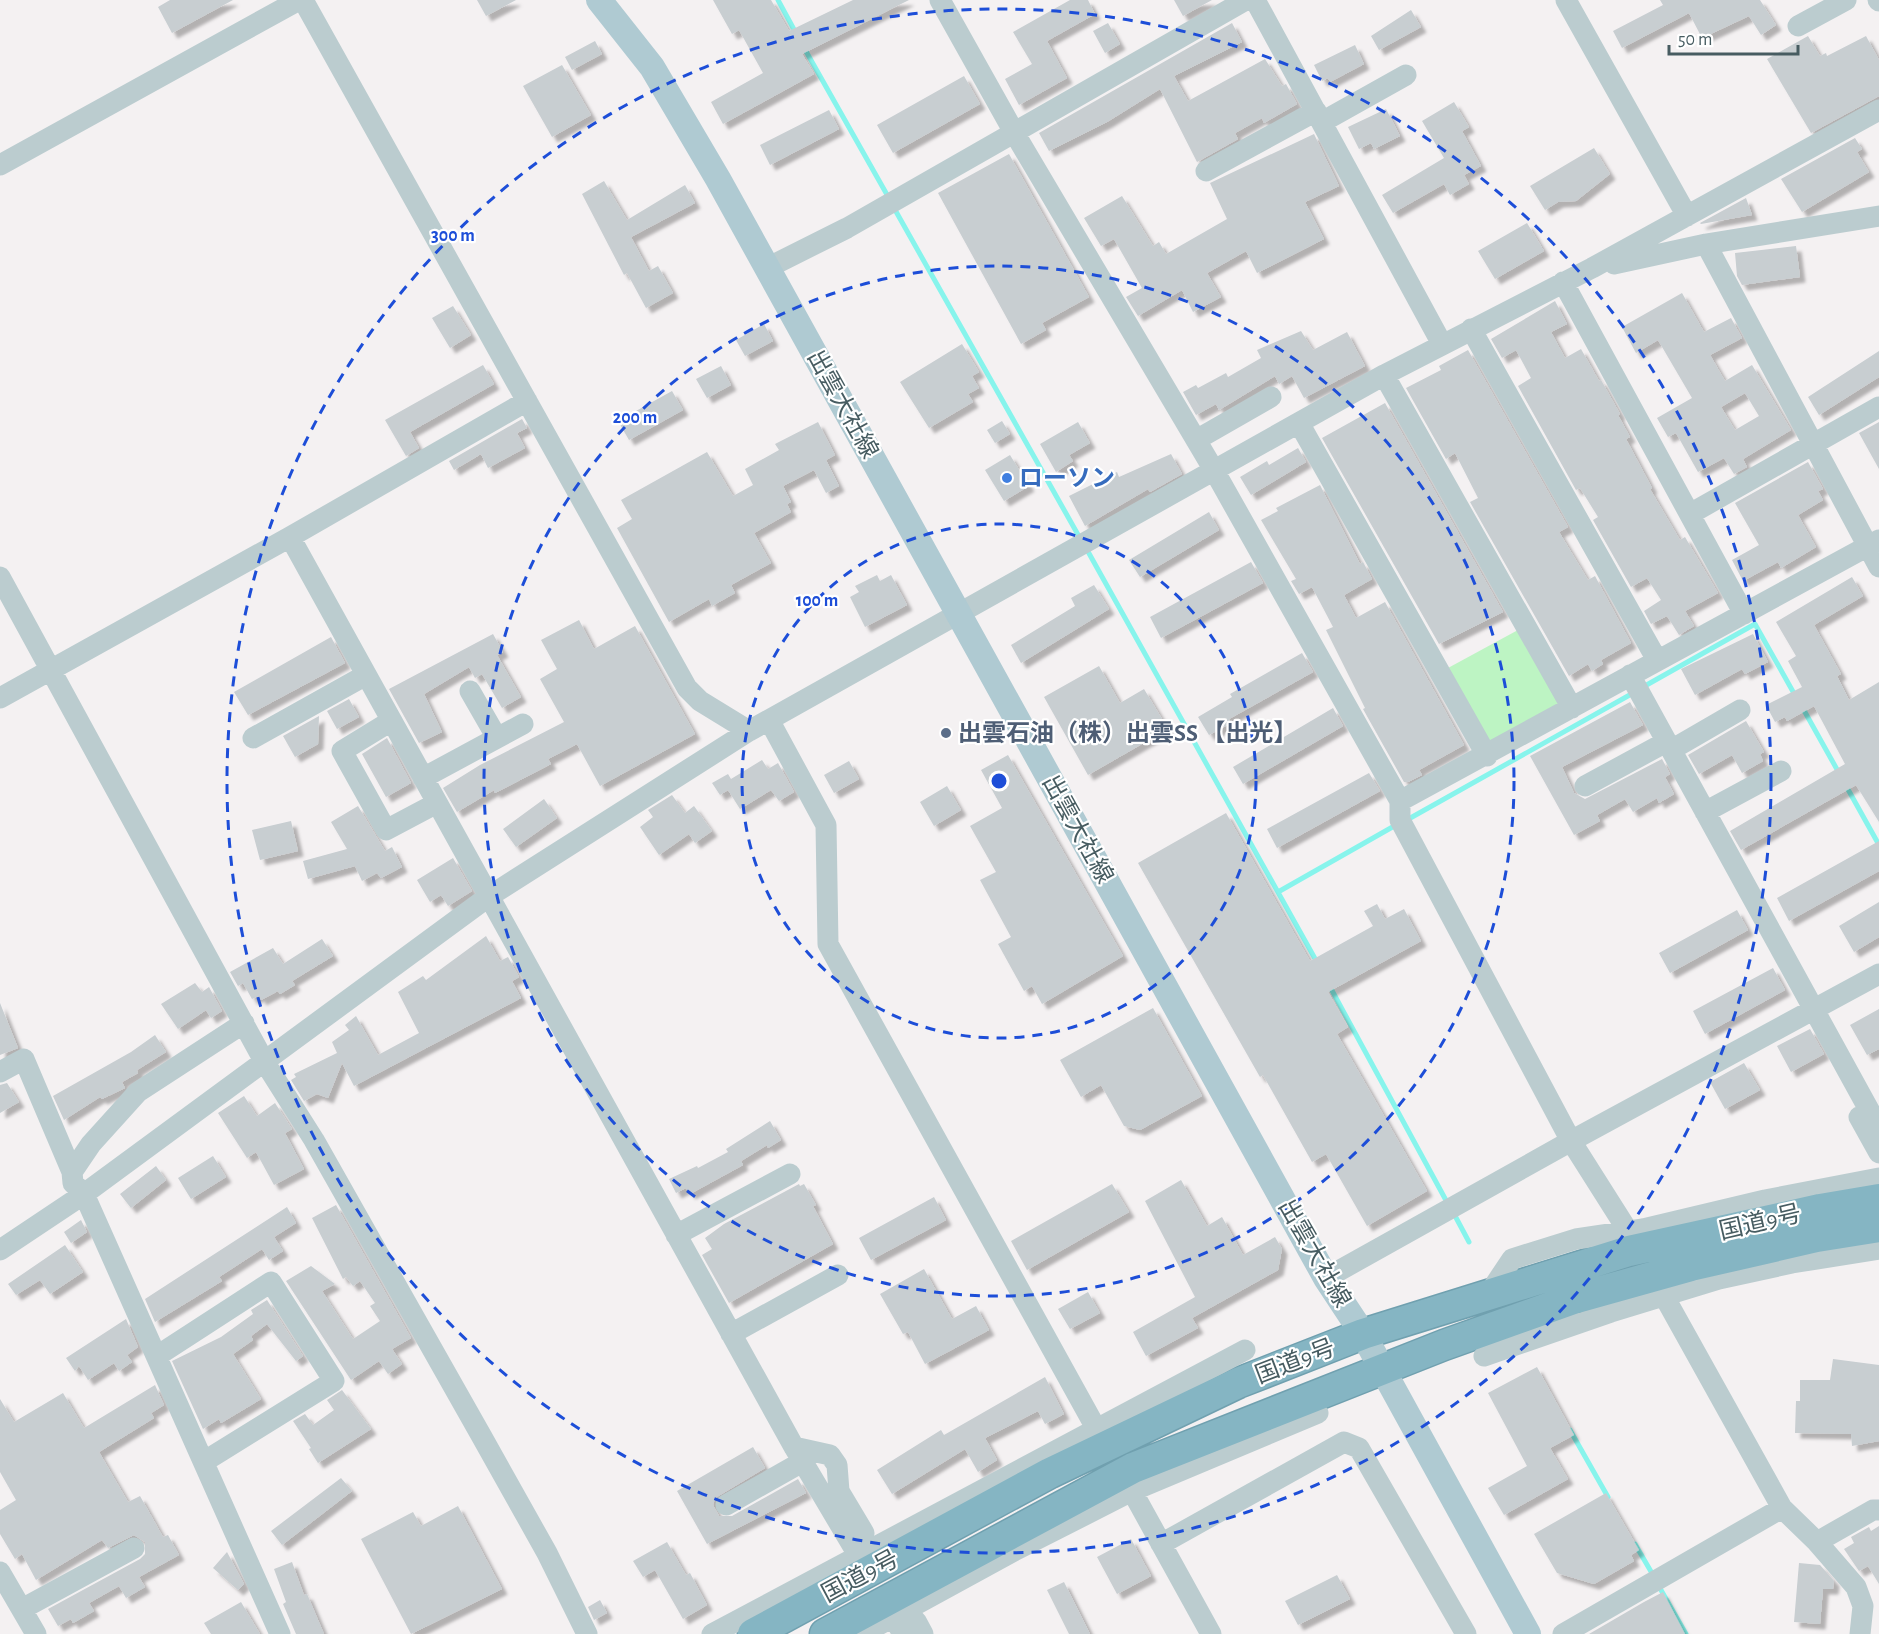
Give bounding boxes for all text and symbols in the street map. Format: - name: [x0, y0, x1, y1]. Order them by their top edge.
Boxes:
- scale bar: [1669, 18, 1798, 56]
- text: 50 m: [1678, 31, 1712, 49]
- text: 300 m: [431, 227, 475, 245]
- street label: 出雲大社線: [803, 345, 883, 463]
- text: 200 m: [613, 409, 657, 427]
- place label: ローソン: [1019, 467, 1115, 491]
- marker: ローソン: [1000, 471, 1014, 485]
- text: 100 m: [796, 592, 838, 610]
- place label: 出雲石油（株）出雲SS 【出光】: [958, 720, 1298, 746]
- marker: 出雲石油（株）出雲SS 【出光】: [939, 726, 953, 740]
- street label: 出雲大社線: [1038, 770, 1118, 888]
- centre of rings: [989, 771, 1009, 791]
- street label: 出雲大社線: [1274, 1195, 1356, 1311]
- street label: 国道9号: [1717, 1200, 1803, 1244]
- street label: 国道9号: [1251, 1334, 1339, 1388]
- street label: 国道9号: [817, 1545, 903, 1607]

